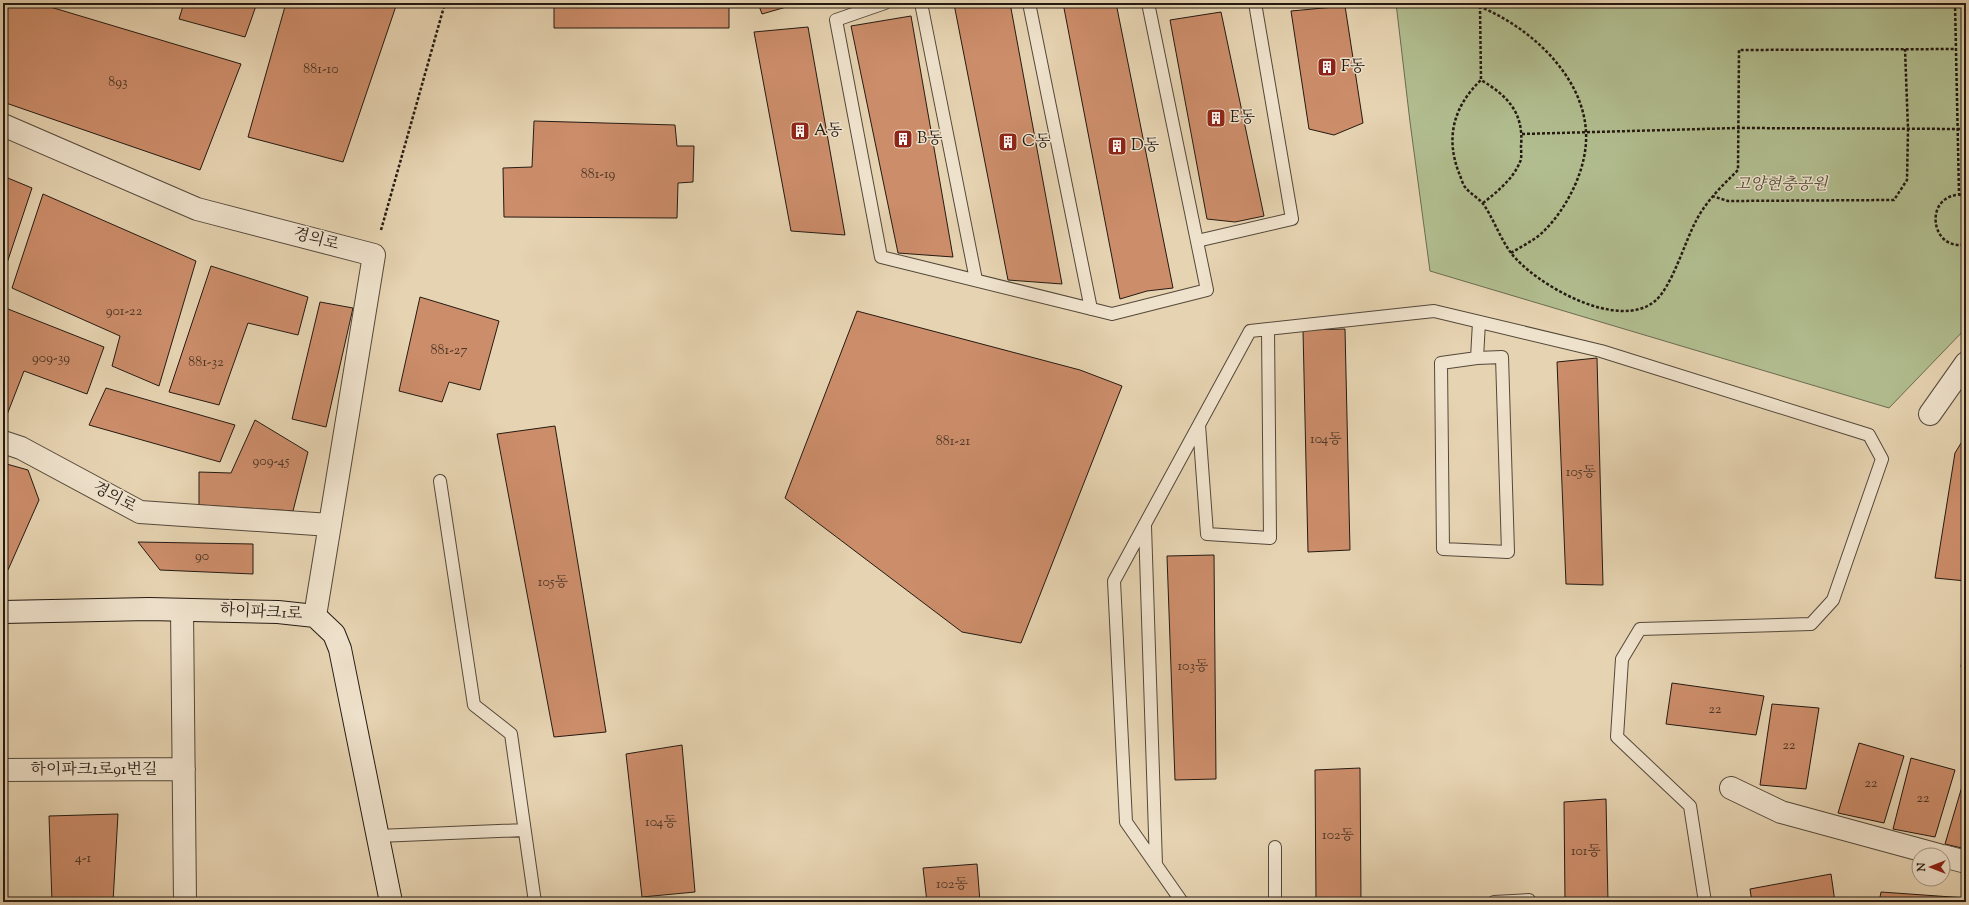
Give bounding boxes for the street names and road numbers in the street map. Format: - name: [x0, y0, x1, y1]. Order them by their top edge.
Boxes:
- street label: 경의로: [291, 223, 342, 257]
- street label: 경의로: [88, 477, 140, 519]
- street label: 하이파크1로: [219, 599, 303, 627]
- street label: 하이파크1로91번길: [31, 759, 157, 782]

